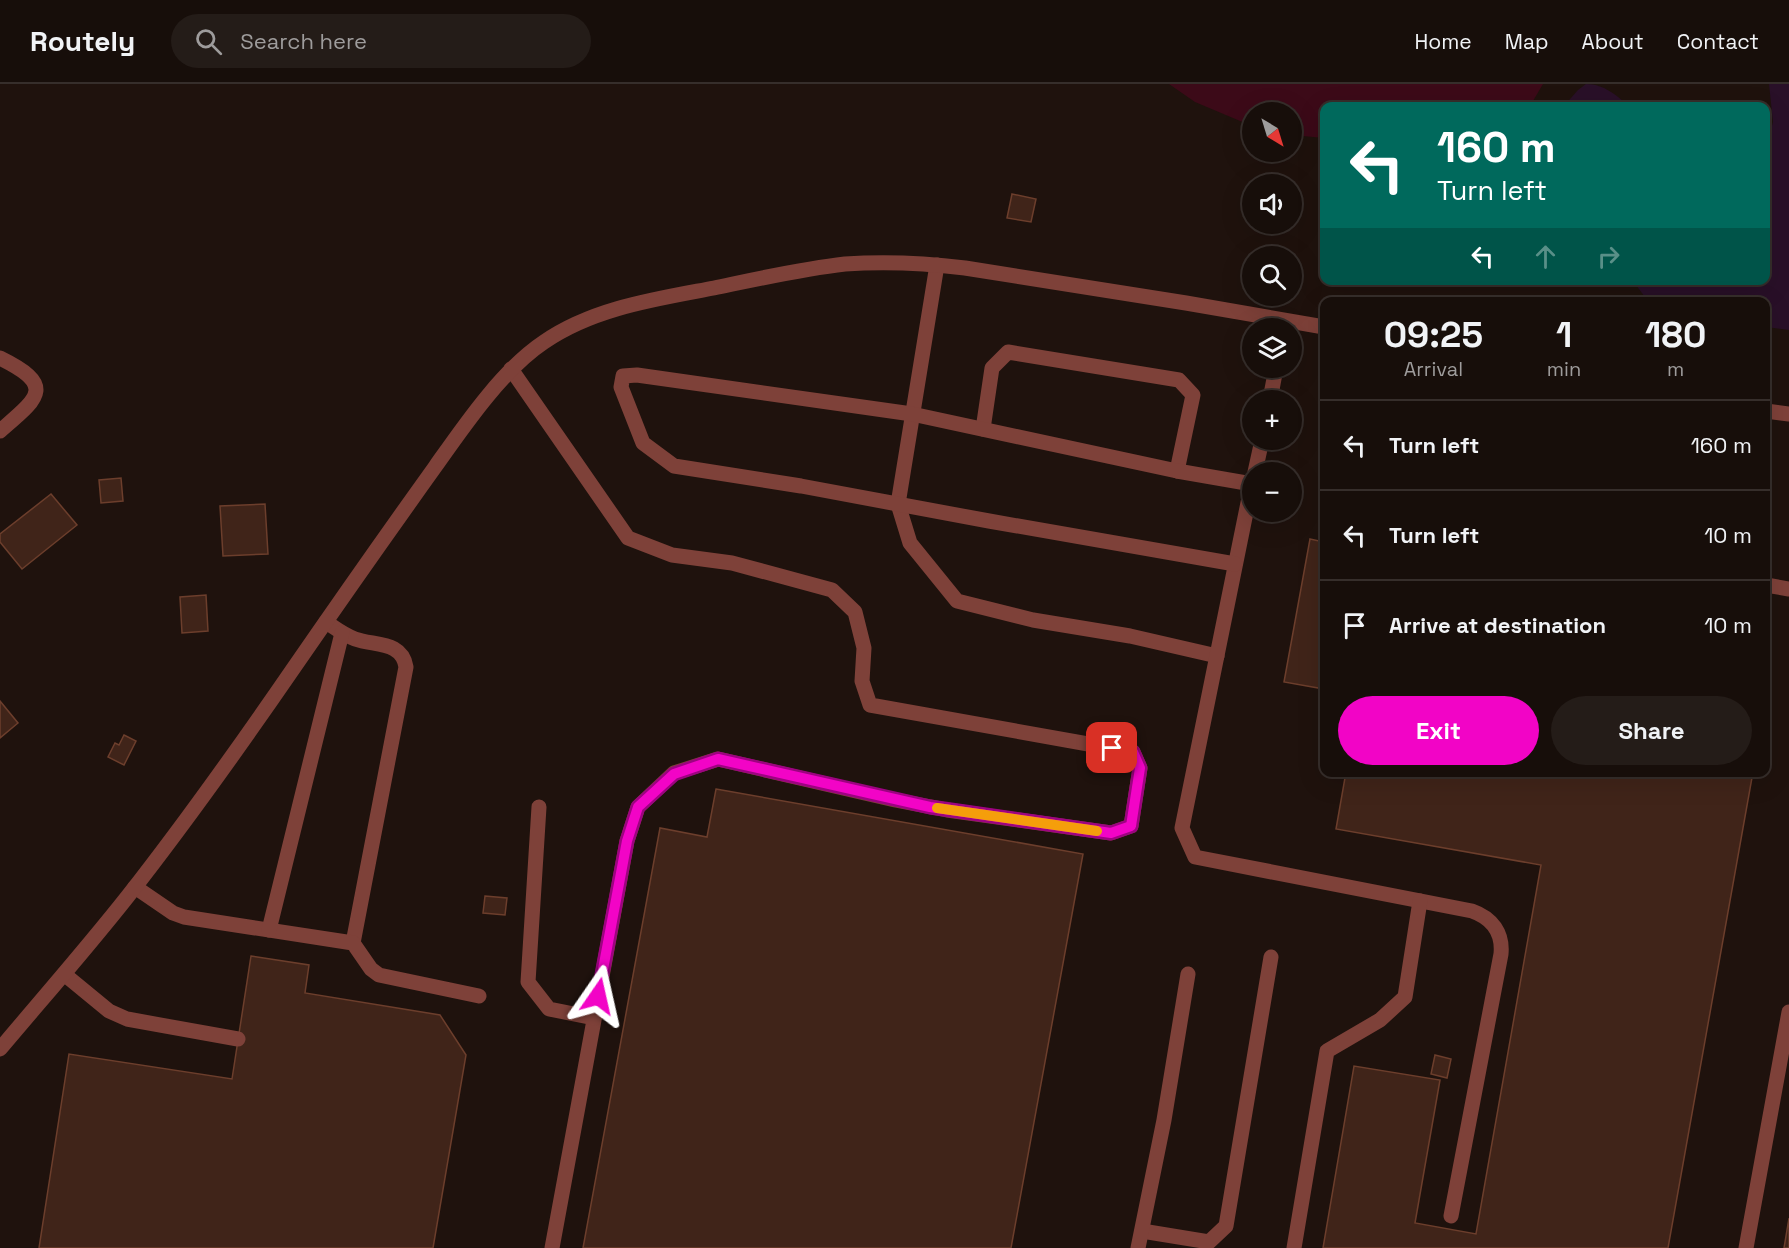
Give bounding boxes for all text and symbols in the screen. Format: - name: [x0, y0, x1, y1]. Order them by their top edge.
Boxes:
- search box: [171, 14, 591, 68]
- text: Routely: [30, 23, 135, 59]
- icon: search: [192, 25, 225, 58]
- text: Search here: [240, 27, 367, 55]
- text: Home: [1414, 28, 1472, 55]
- text: Map: [1505, 28, 1549, 55]
- text: About: [1582, 28, 1644, 55]
- text: Contact: [1677, 28, 1759, 55]
- north arrow: [1242, 102, 1302, 162]
- map controls: [1242, 102, 1302, 522]
- text: 160 m: [1437, 121, 1556, 174]
- icon: left: [1338, 126, 1416, 204]
- text: Turn left: [1437, 173, 1547, 208]
- button: sound: [1242, 174, 1302, 234]
- icon: left: [1466, 240, 1499, 273]
- icon: ahead: [1529, 240, 1562, 273]
- icon: right: [1592, 240, 1625, 273]
- button: search: [1242, 246, 1302, 306]
- text: 09:25: [1384, 312, 1483, 358]
- text: 1: [1556, 312, 1572, 358]
- text: 180: [1645, 312, 1706, 358]
- button: layers: [1242, 318, 1302, 378]
- text: Arrival: [1404, 356, 1463, 382]
- text: min: [1547, 356, 1581, 382]
- text: m: [1667, 356, 1684, 382]
- button: +: [1242, 390, 1302, 450]
- icon: left: [1338, 429, 1371, 462]
- text: Turn left: [1389, 431, 1479, 459]
- text: 160 m: [1691, 431, 1752, 459]
- button: −: [1242, 462, 1302, 522]
- icon: left: [1338, 519, 1371, 552]
- text: Turn left: [1389, 521, 1479, 549]
- text: 10 m: [1704, 521, 1752, 549]
- icon: arrive: [1338, 609, 1371, 642]
- text: Arrive at destination: [1389, 611, 1606, 639]
- text: 10 m: [1704, 611, 1752, 639]
- button: Exit: [1338, 696, 1539, 765]
- button: Share: [1551, 696, 1752, 765]
- pin: [1086, 722, 1137, 773]
- icon: arrive: [1095, 731, 1128, 764]
- position arrow: [566, 964, 630, 1028]

